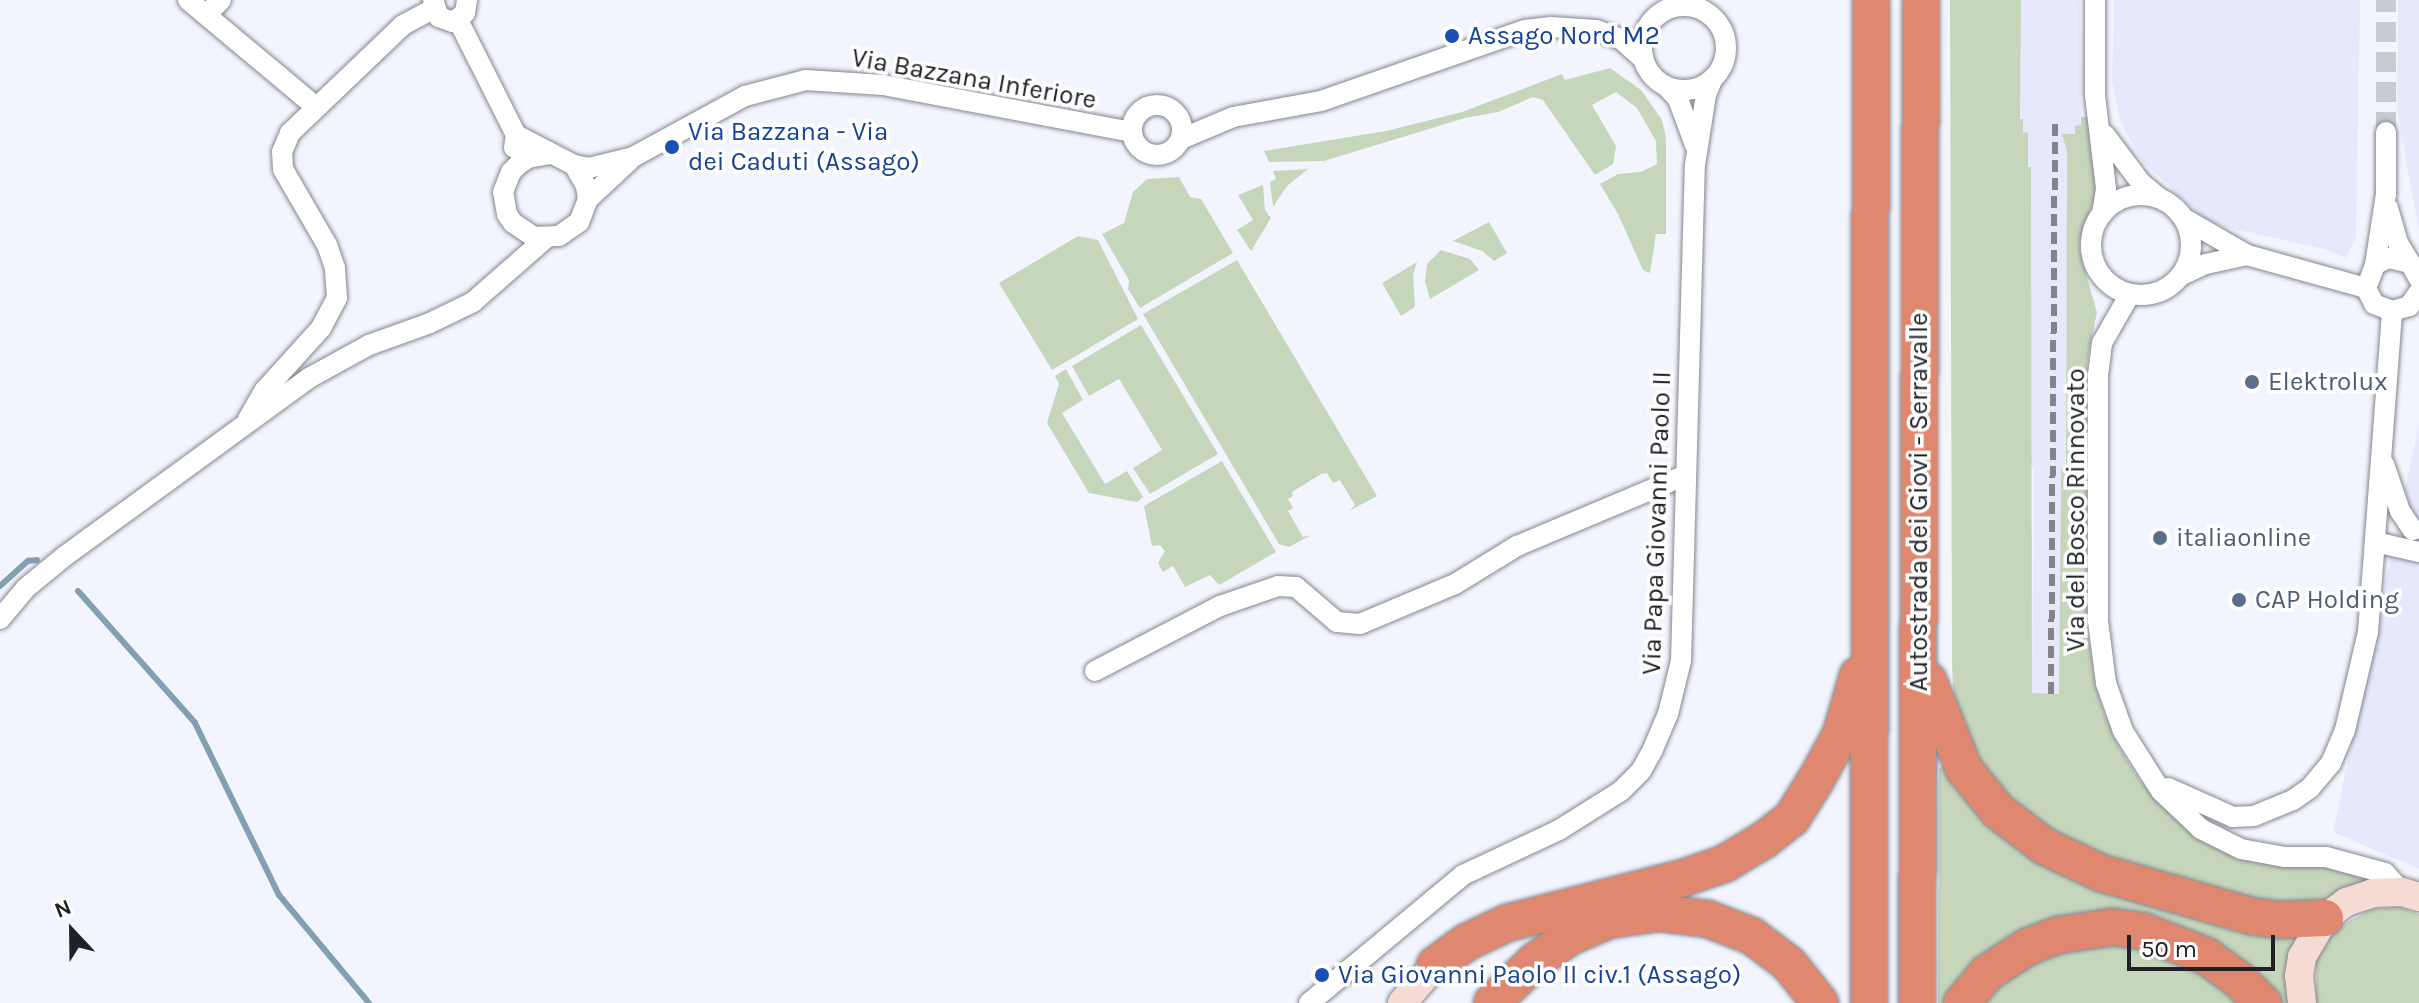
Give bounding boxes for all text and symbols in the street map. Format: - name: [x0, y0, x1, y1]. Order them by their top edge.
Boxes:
- place label: Assago Nord M2: [1468, 20, 1660, 52]
- marker: Assago Nord M2: [1443, 27, 1461, 45]
- street label: Via Bazzana Inferiore: [849, 42, 1099, 116]
- place label: Via Bazzana - Via dei Caduti (Assago): [688, 116, 920, 178]
- marker: Via Bazzana - Via dei Caduti (Assago): [663, 138, 681, 156]
- street label: Autostrada dei Giovi - Serravalle: [1903, 313, 1935, 691]
- place label: Elektrolux: [2268, 366, 2388, 398]
- street label: Via del Bosco Rinnovato: [2060, 368, 2092, 652]
- street label: Via Papa Giovanni Paolo II: [1636, 371, 1678, 675]
- marker: Elektrolux: [2243, 373, 2261, 391]
- place label: italiaonline: [2176, 522, 2311, 554]
- marker: italiaonline: [2151, 529, 2169, 547]
- place label: CAP Holding: [2255, 584, 2399, 616]
- marker: CAP Holding: [2230, 591, 2248, 609]
- north arrow: [32, 891, 112, 971]
- text: N: [51, 894, 75, 924]
- scale bar: [2131, 919, 2279, 969]
- text: 50 m: [2141, 935, 2197, 963]
- place label: Via Giovanni Paolo II civ.1 (Assago): [1338, 959, 1741, 991]
- marker: Via Giovanni Paolo II civ.1 (Assago): [1313, 966, 1331, 984]

